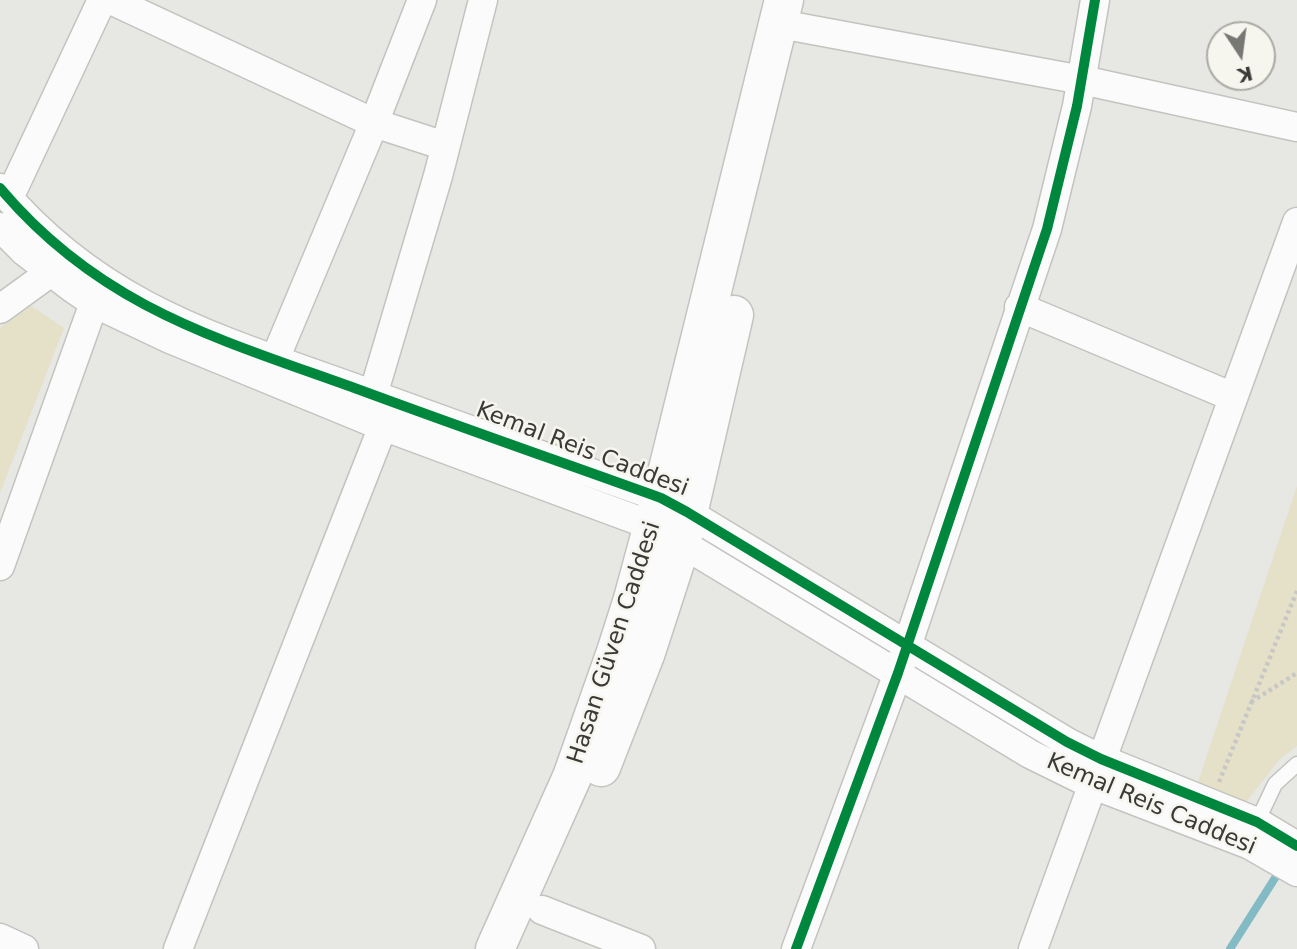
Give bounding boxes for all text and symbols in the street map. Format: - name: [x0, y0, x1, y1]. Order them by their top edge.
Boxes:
- north arrow: [1206, 21, 1276, 91]
- text: K: [1236, 62, 1255, 87]
- street label: Kemal Reis Caddesi: [472, 397, 692, 503]
- street label: Hasan Güven Caddesi: [563, 518, 667, 768]
- street label: Kemal Reis Caddesi: [1042, 748, 1260, 862]

